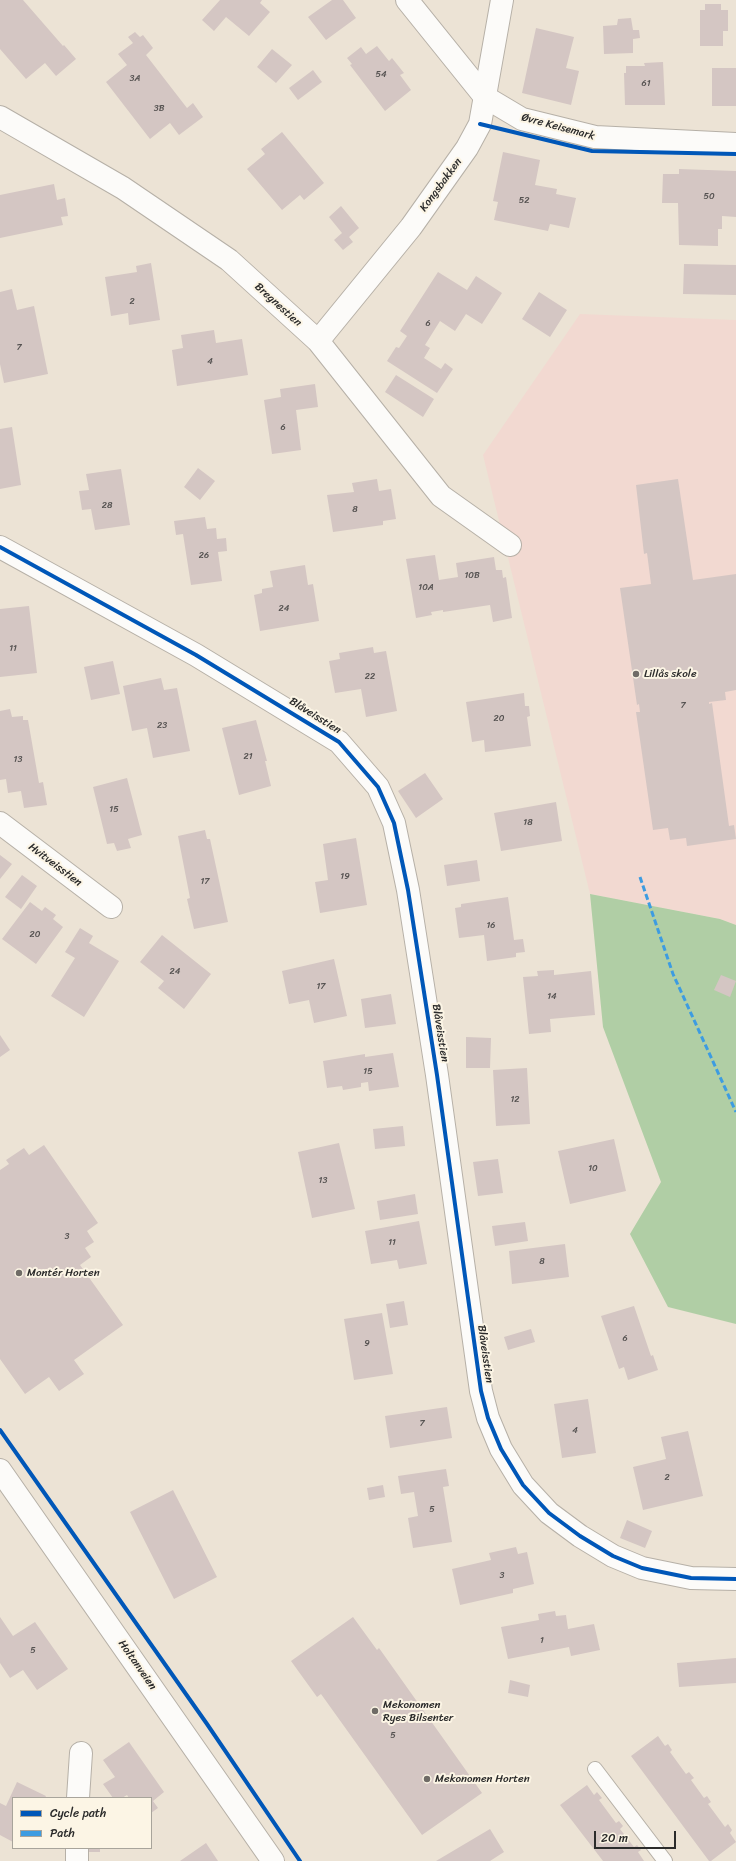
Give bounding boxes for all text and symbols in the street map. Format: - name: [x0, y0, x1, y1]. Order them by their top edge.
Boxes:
- house number: 54: [375, 70, 387, 80]
- house number: 3A: [130, 74, 140, 84]
- house number: 61: [642, 79, 650, 89]
- house number: 3B: [154, 104, 164, 114]
- street label: Øvre Keisemark: [520, 111, 596, 143]
- street label: Kongsbakken: [417, 156, 465, 214]
- house number: 50: [703, 192, 715, 202]
- house number: 52: [519, 196, 529, 206]
- street label: Bregnestien: [252, 280, 304, 330]
- house number: 2: [129, 297, 135, 307]
- house number: 6: [425, 319, 431, 329]
- house number: 7: [16, 343, 22, 353]
- house number: 4: [207, 357, 213, 367]
- house number: 6: [280, 423, 286, 433]
- house number: 28: [102, 501, 112, 511]
- house number: 8: [352, 505, 358, 515]
- house number: 26: [199, 551, 209, 561]
- house number: 10B: [464, 571, 480, 581]
- house number: 10A: [418, 583, 434, 593]
- house number: 24: [279, 604, 289, 614]
- house number: 11: [9, 644, 17, 654]
- place label: Lillås skole: [644, 667, 697, 681]
- marker: Lillås skole: [631, 669, 641, 679]
- house number: 22: [365, 672, 375, 682]
- street label: Blåveisstien: [287, 695, 343, 737]
- house number: 7: [680, 701, 686, 711]
- house number: 20: [494, 714, 504, 724]
- house number: 23: [157, 721, 167, 731]
- house number: 21: [243, 752, 253, 762]
- house number: 13: [14, 755, 22, 765]
- house number: 15: [109, 805, 119, 815]
- house number: 18: [523, 818, 533, 828]
- street label: Hvitveisstien: [26, 841, 84, 889]
- house number: 19: [340, 872, 350, 882]
- house number: 17: [201, 877, 209, 887]
- house number: 16: [487, 921, 495, 931]
- house number: 20: [30, 930, 40, 940]
- house number: 24: [170, 967, 180, 977]
- house number: 17: [317, 982, 325, 992]
- house number: 14: [547, 992, 557, 1002]
- street label: Blåveisstien: [429, 1003, 451, 1063]
- house number: 15: [363, 1067, 373, 1077]
- house number: 12: [510, 1095, 520, 1105]
- house number: 10: [588, 1164, 598, 1174]
- house number: 13: [319, 1176, 327, 1186]
- house number: 3: [65, 1232, 69, 1242]
- house number: 11: [388, 1238, 396, 1248]
- house number: 8: [539, 1257, 545, 1267]
- place label: Montér Horten: [27, 1266, 100, 1280]
- marker: Montér Horten: [14, 1268, 24, 1278]
- street label: Blåveisstien: [474, 1324, 496, 1384]
- house number: 6: [622, 1334, 628, 1344]
- house number: 9: [364, 1339, 370, 1349]
- house number: 7: [419, 1419, 425, 1429]
- house number: 4: [572, 1426, 578, 1436]
- house number: 2: [664, 1473, 670, 1483]
- house number: 5: [429, 1505, 435, 1515]
- house number: 3: [500, 1571, 504, 1581]
- house number: 1: [540, 1636, 544, 1646]
- street label: Holtanveien: [115, 1638, 159, 1692]
- house number: 5: [30, 1646, 36, 1656]
- place label: Mekonomen Ryes Bilsenter: [383, 1698, 453, 1724]
- marker: Mekonomen Ryes Bilsenter: [370, 1706, 380, 1716]
- house number: 5: [390, 1731, 396, 1741]
- place label: Mekonomen Horten: [435, 1772, 530, 1786]
- marker: Mekonomen Horten: [422, 1774, 432, 1784]
- legend: [12, 1797, 152, 1849]
- text: Cycle path: [50, 1802, 106, 1824]
- text: Path: [50, 1822, 75, 1844]
- scale bar: [596, 1823, 678, 1849]
- text: 20 m: [601, 1827, 628, 1849]

